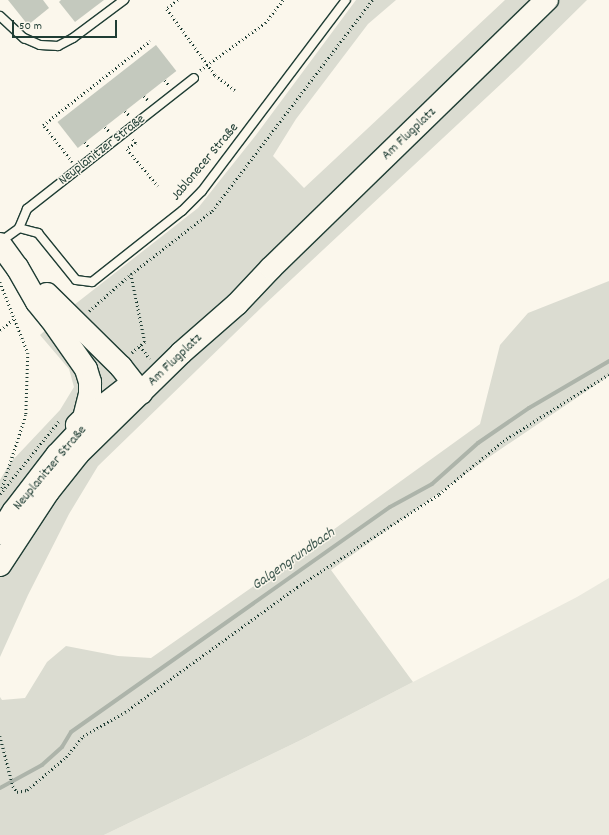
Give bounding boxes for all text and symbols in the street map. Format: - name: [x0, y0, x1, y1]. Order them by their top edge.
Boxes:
- scale bar: [14, 12, 119, 38]
- text: 50 m: [19, 18, 42, 35]
- street label: Am Flugplatz: [378, 104, 440, 164]
- street label: Neuplanitzer Straße: [55, 111, 149, 189]
- street label: Jablonecer Straße: [168, 120, 242, 204]
- street label: Am Flugplatz: [144, 330, 206, 390]
- street label: Neuplanitzer Straße: [10, 422, 90, 514]
- water label: Galgengrundbach: [249, 525, 339, 595]

